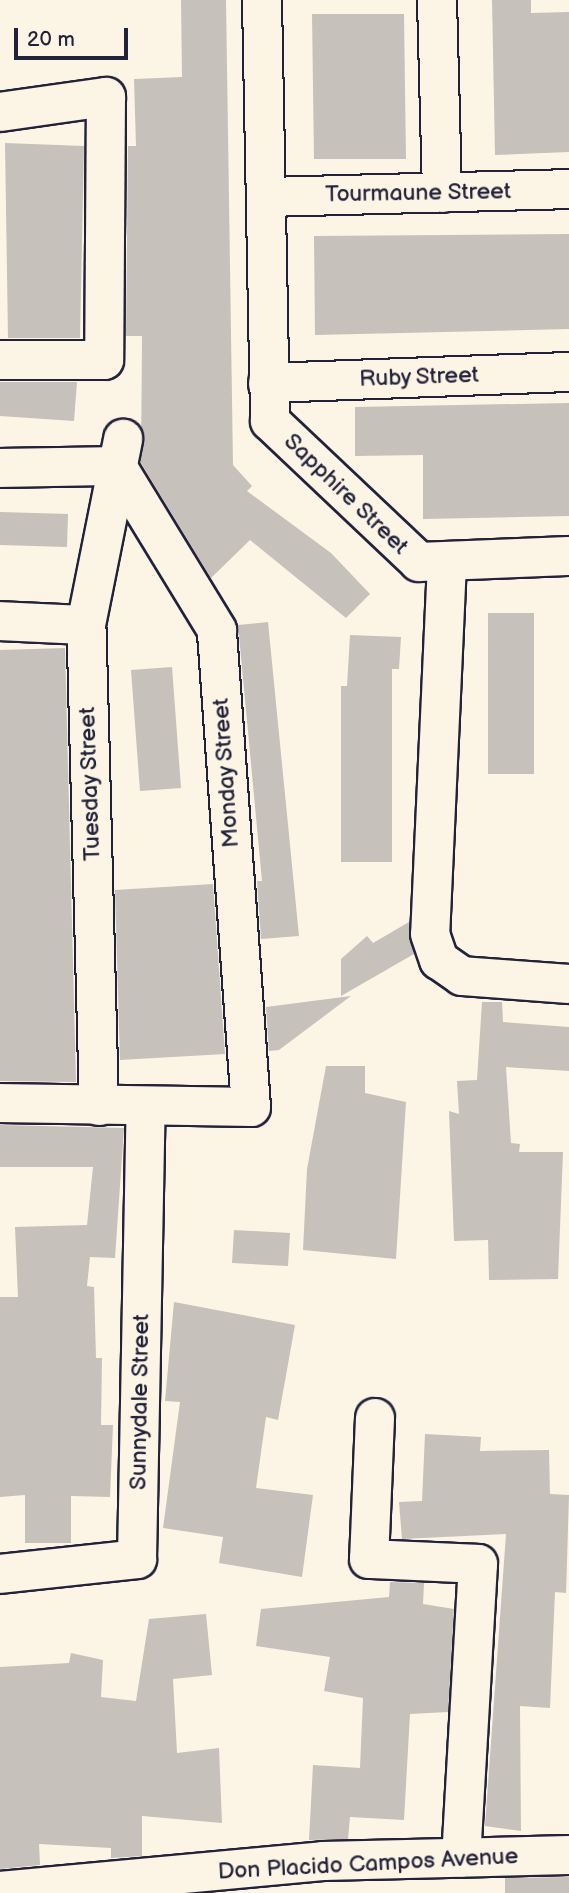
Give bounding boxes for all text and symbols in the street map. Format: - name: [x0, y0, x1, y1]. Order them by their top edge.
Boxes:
- scale bar: [18, 14, 131, 58]
- text: 20 m: [27, 27, 75, 52]
- street label: Tourmaune Street: [325, 178, 511, 208]
- street label: Ruby Street: [358, 361, 480, 393]
- street label: Sapphire Street: [278, 428, 414, 560]
- street label: Monday Street: [207, 696, 245, 850]
- street label: Tuesday Street: [73, 706, 107, 862]
- street label: Sunnydale Street: [125, 1313, 155, 1491]
- street label: Don Placido Campos Avenue: [217, 1842, 519, 1886]

